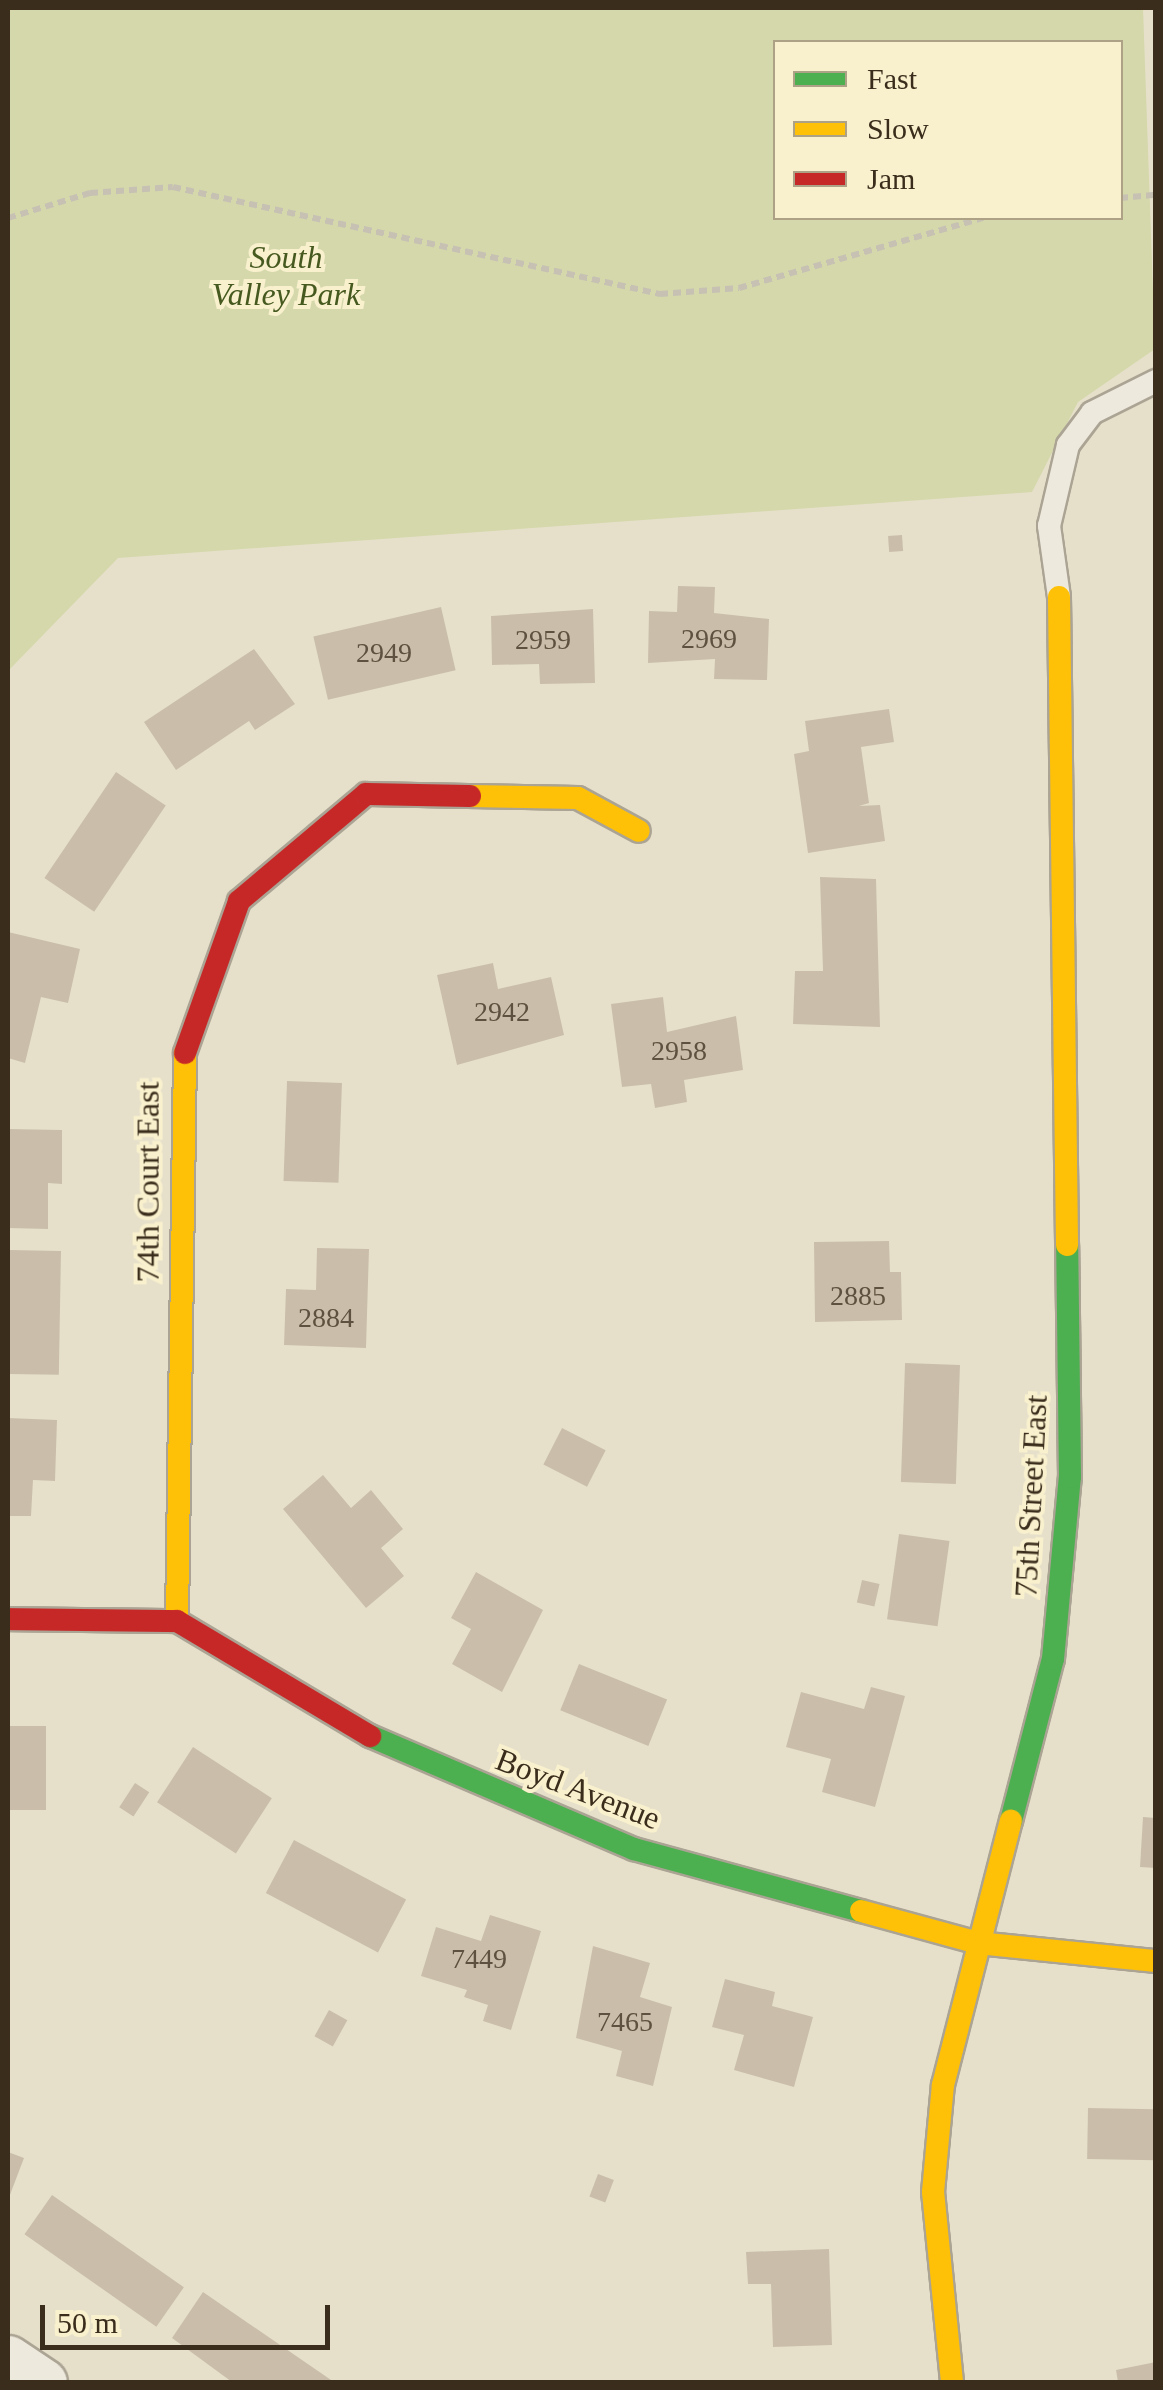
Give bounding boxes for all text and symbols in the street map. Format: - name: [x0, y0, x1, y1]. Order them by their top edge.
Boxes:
- legend: [773, 40, 1123, 220]
- text: Fast: [867, 62, 917, 95]
- text: Slow: [867, 112, 929, 145]
- text: Jam: [867, 162, 915, 195]
- park label: South Valley Park: [212, 239, 360, 314]
- house number: 2969: [681, 622, 737, 656]
- house number: 2959: [515, 623, 571, 657]
- house number: 2949: [356, 636, 412, 670]
- house number: 2942: [474, 995, 530, 1029]
- house number: 2958: [651, 1034, 707, 1068]
- street label: 74th Court East: [129, 1082, 167, 1282]
- house number: 2885: [830, 1279, 886, 1313]
- house number: 2884: [298, 1301, 354, 1335]
- street label: 75th Street East: [1007, 1394, 1055, 1598]
- street label: Boyd Avenue: [490, 1740, 666, 1838]
- house number: 7449: [451, 1942, 507, 1976]
- house number: 7465: [597, 2005, 653, 2039]
- scale bar: [45, 2285, 335, 2347]
- text: 50 m: [57, 2306, 118, 2339]

